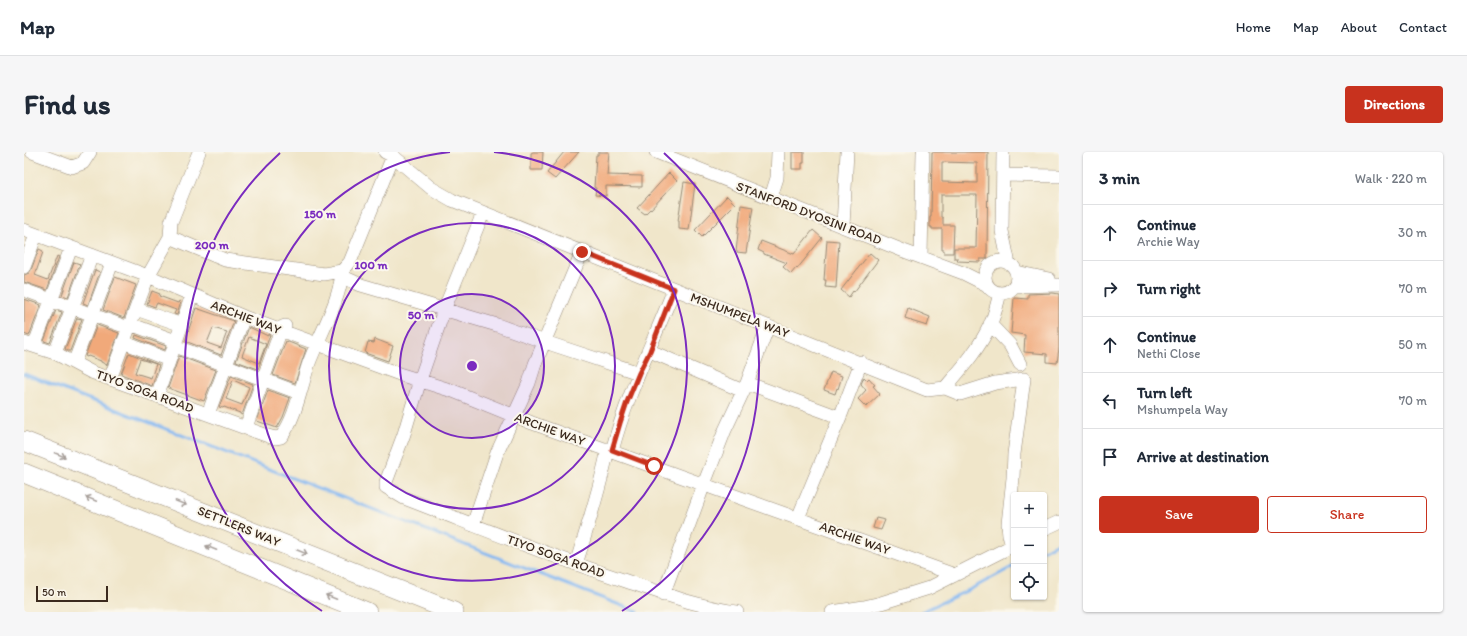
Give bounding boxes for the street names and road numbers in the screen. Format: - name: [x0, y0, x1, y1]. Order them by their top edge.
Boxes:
- street label: STANFORD DYOSINI ROAD: [734, 178, 884, 248]
- street label: MSHUMPELA WAY: [689, 289, 792, 341]
- street label: ARCHIE WAY: [209, 297, 284, 337]
- street label: TIYO SOGA ROAD: [94, 366, 196, 416]
- street label: ARCHIE WAY: [513, 409, 588, 449]
- street label: SETTLERS WAY: [195, 503, 283, 550]
- street label: ARCHIE WAY: [818, 518, 893, 558]
- street label: TIYO SOGA ROAD: [505, 531, 607, 581]

